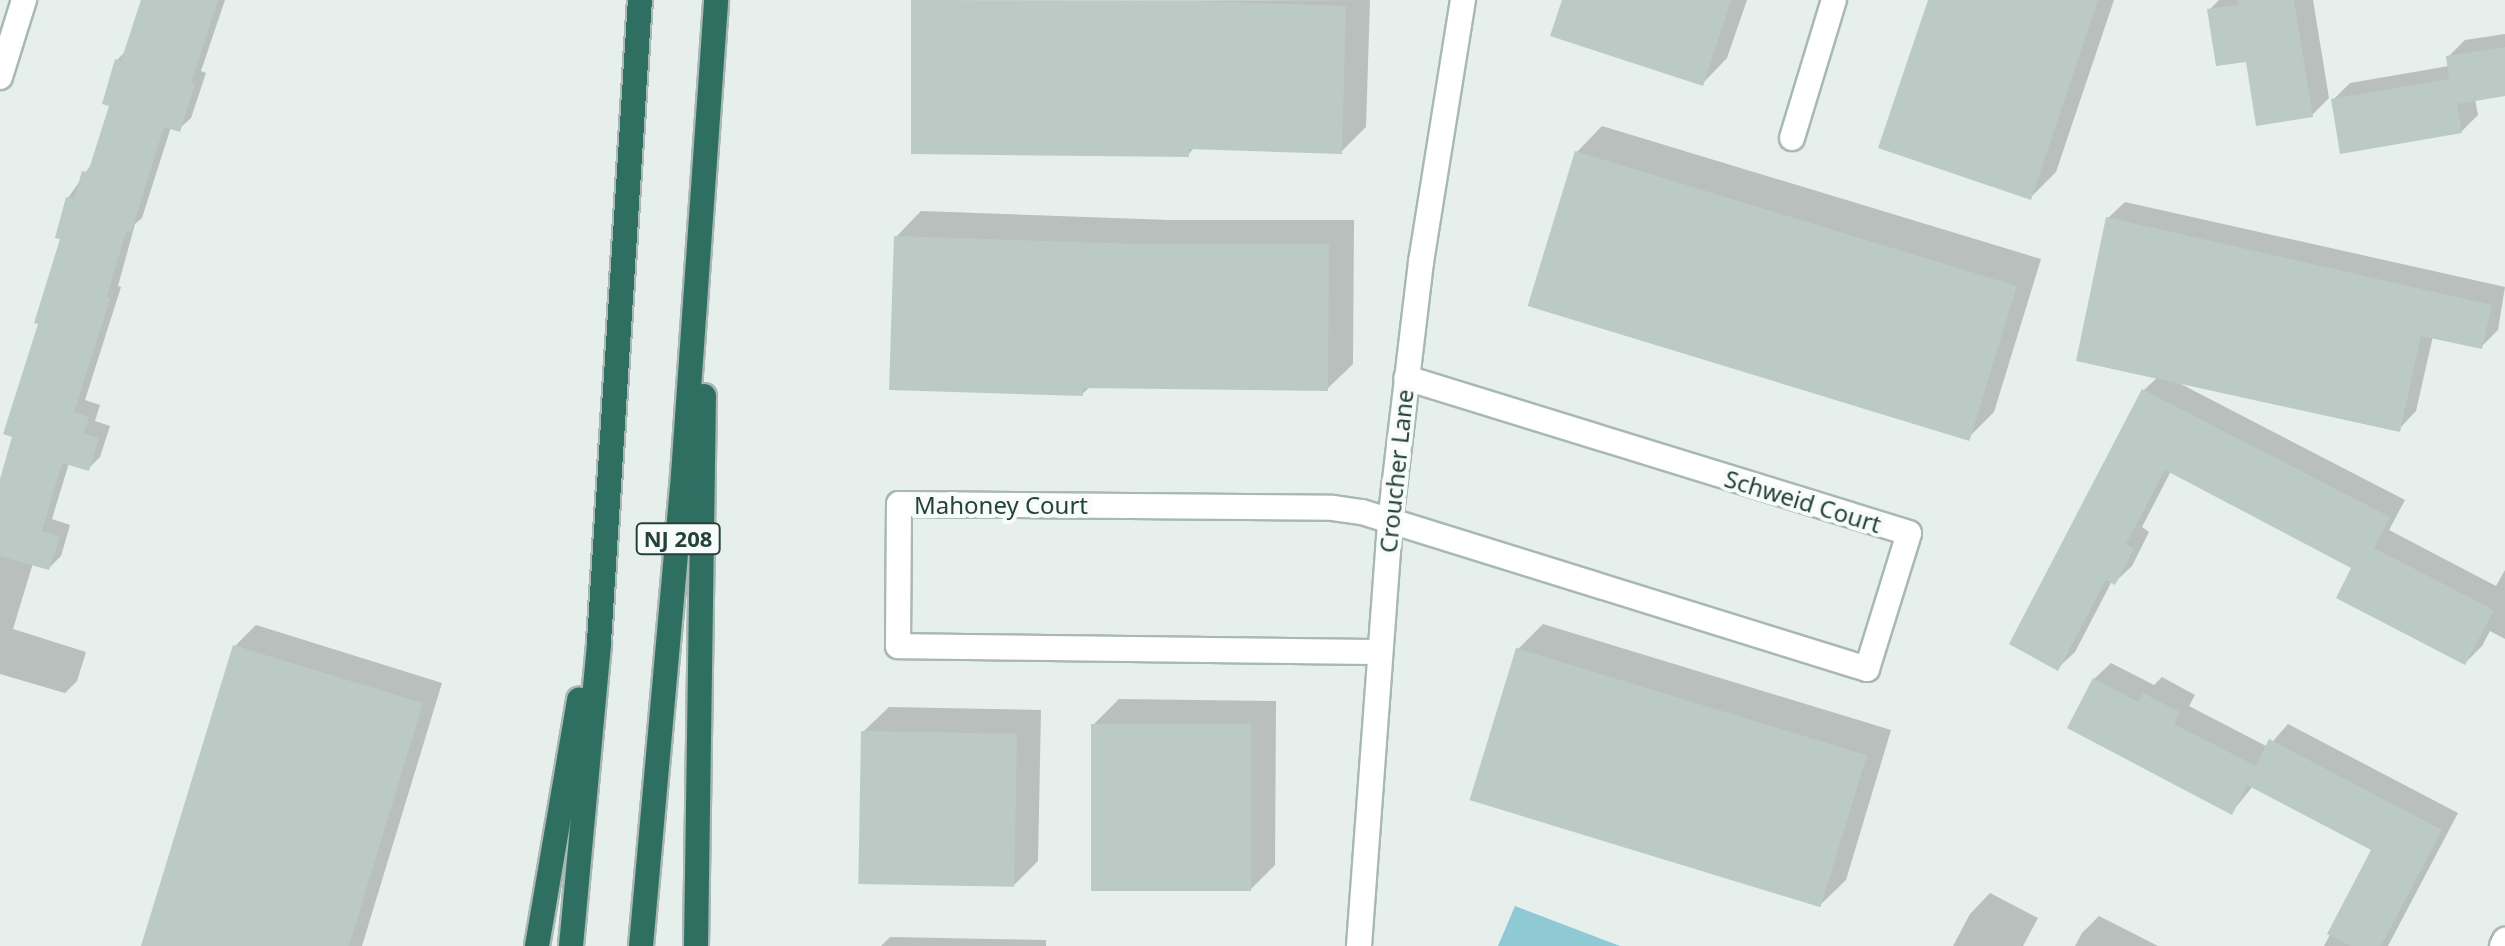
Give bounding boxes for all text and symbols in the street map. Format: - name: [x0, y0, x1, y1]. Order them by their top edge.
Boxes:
- street label: Croucher Lane: [1373, 388, 1419, 554]
- street label: Schweid Court: [1721, 464, 1885, 538]
- street label: Mahoney Court: [914, 491, 1088, 519]
- road number: NJ 208: [634, 521, 722, 557]

